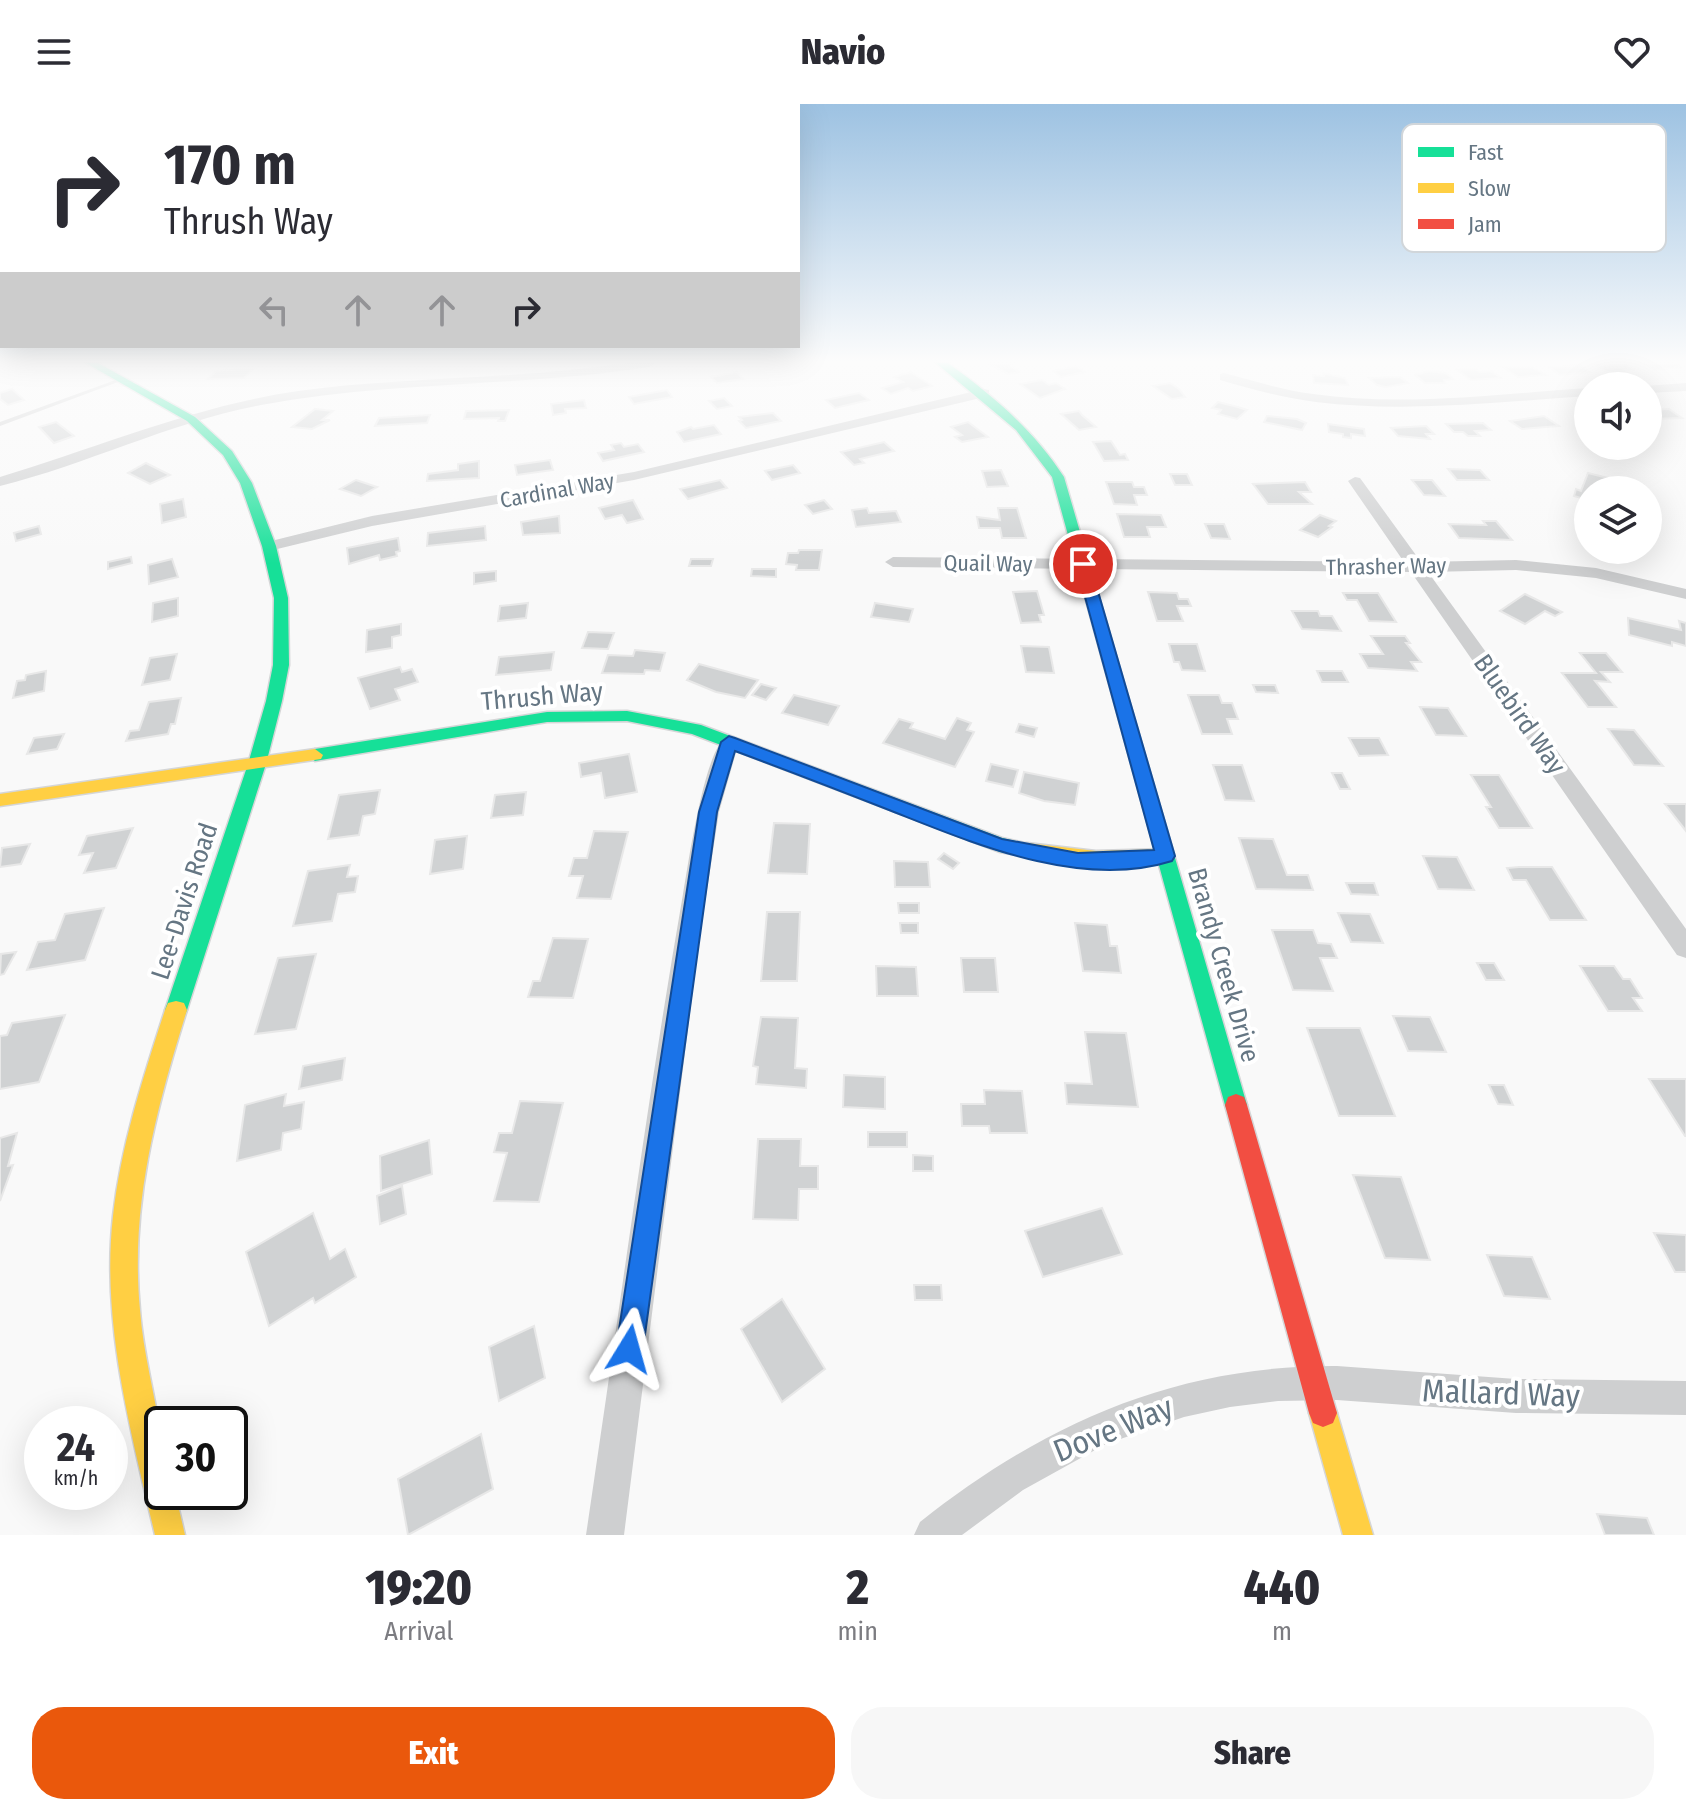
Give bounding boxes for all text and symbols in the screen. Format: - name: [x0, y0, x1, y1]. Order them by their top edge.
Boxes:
- icon: menu: [32, 30, 76, 74]
- text: Navio: [801, 30, 885, 74]
- icon: heart: [1610, 30, 1654, 74]
- legend: [1402, 124, 1666, 252]
- text: 170 m: [164, 132, 296, 199]
- icon: right: [32, 136, 136, 240]
- text: Fast: [1468, 139, 1504, 166]
- text: Slow: [1468, 175, 1511, 202]
- text: Thrush Way: [164, 200, 333, 244]
- text: Jam: [1468, 211, 1502, 238]
- icon: left: [252, 288, 296, 332]
- icon: ahead: [336, 288, 380, 332]
- icon: ahead: [420, 288, 464, 332]
- icon: right: [504, 288, 548, 332]
- map controls: [1574, 372, 1662, 564]
- button: sound: [1574, 372, 1662, 460]
- street label: Cardinal Way: [498, 467, 616, 514]
- button: layers: [1574, 476, 1662, 564]
- pin: [1049, 530, 1117, 598]
- icon: arrive: [1061, 542, 1105, 586]
- street label: Quail Way: [943, 549, 1033, 578]
- street label: Thrasher Way: [1326, 552, 1447, 581]
- street label: Bluebird Way: [1467, 648, 1572, 780]
- street label: Thrush Way: [480, 676, 605, 717]
- street label: Lee-Davis Road: [145, 819, 224, 983]
- street label: Brandy Creek Drive: [1181, 864, 1266, 1066]
- position arrow: [587, 1307, 671, 1391]
- street label: Mallard Way: [1421, 1371, 1581, 1415]
- street label: Dove Way: [1048, 1388, 1179, 1470]
- speed limit sign: 30: [144, 1406, 248, 1510]
- text: 24: [57, 1424, 95, 1472]
- text: km/h: [54, 1466, 98, 1490]
- text: 19:20: [366, 1559, 472, 1617]
- text: 2: [846, 1559, 869, 1617]
- text: 440: [1243, 1559, 1320, 1617]
- text: Arrival: [384, 1616, 453, 1647]
- text: min: [838, 1616, 878, 1647]
- text: m: [1272, 1616, 1292, 1647]
- button: Exit: [32, 1707, 835, 1799]
- button: Share: [851, 1707, 1654, 1799]

